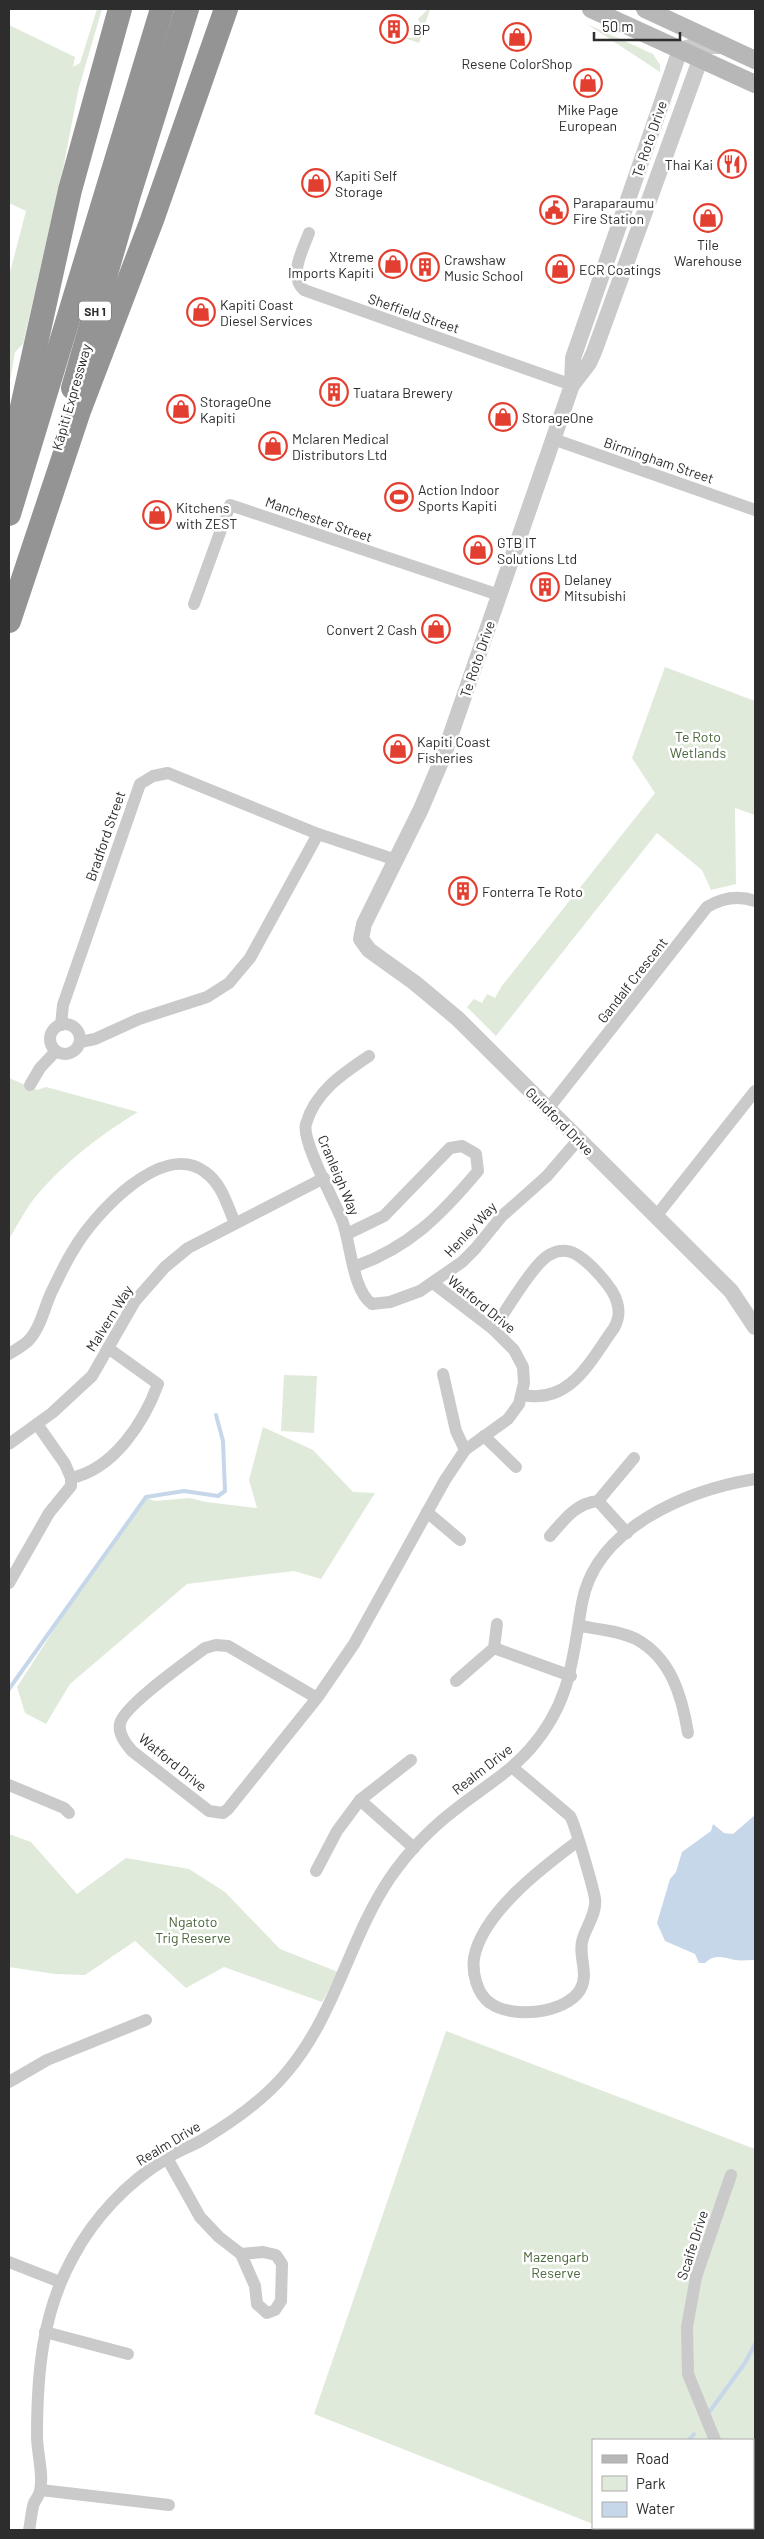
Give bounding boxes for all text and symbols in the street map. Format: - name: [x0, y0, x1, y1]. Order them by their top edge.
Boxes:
- scale bar: [594, 10, 680, 42]
- building icon: BP: [379, 14, 409, 44]
- text: 50 m: [602, 17, 634, 35]
- place label: BP: [413, 21, 430, 38]
- shop icon: Resene ColorShop: [502, 22, 532, 52]
- place label: Resene ColorShop: [462, 55, 572, 72]
- shop icon: Mike Page European: [573, 68, 603, 98]
- street label: Te Roto Drive: [628, 98, 670, 180]
- place label: Mike Page European: [558, 101, 618, 134]
- restaurant icon: Thai Kai: [717, 149, 747, 179]
- place label: Thai Kai: [665, 156, 713, 173]
- place label: Kapiti Self Storage: [335, 167, 397, 200]
- shop icon: Kapiti Self Storage: [301, 168, 331, 198]
- place label: Paraparaumu Fire Station: [573, 194, 654, 227]
- public building icon: Paraparaumu Fire Station: [539, 195, 569, 225]
- shop icon: Tile Warehouse: [693, 203, 723, 233]
- place label: Tile Warehouse: [674, 236, 742, 269]
- place label: Xtreme Imports Kapiti: [288, 248, 374, 281]
- shop icon: Xtreme Imports Kapiti: [378, 249, 408, 279]
- place label: Crawshaw Music School: [444, 251, 523, 284]
- building icon: Crawshaw Music School: [410, 252, 440, 282]
- shop icon: ECR Coatings: [545, 254, 575, 284]
- place label: ECR Coatings: [579, 261, 661, 278]
- street label: Sheffield Street: [366, 289, 462, 337]
- place label: Kapiti Coast Diesel Services: [220, 296, 313, 329]
- shop icon: Kapiti Coast Diesel Services: [186, 297, 216, 327]
- road number: SH 1: [79, 302, 111, 321]
- street label: Kāpiti Expressway: [48, 341, 94, 452]
- building icon: Tuatara Brewery: [319, 377, 349, 407]
- place label: Tuatara Brewery: [353, 384, 453, 401]
- place label: StorageOne Kapiti: [200, 393, 271, 426]
- shop icon: StorageOne Kapiti: [166, 394, 196, 424]
- shop icon: StorageOne: [488, 402, 518, 432]
- place label: StorageOne: [522, 409, 593, 426]
- place label: Mclaren Medical Distributors Ltd: [292, 430, 389, 463]
- shop icon: Mclaren Medical Distributors Ltd: [258, 431, 288, 461]
- street label: Birmingham Street: [602, 433, 716, 487]
- place label: Action Indoor Sports Kapiti: [418, 481, 499, 514]
- sports icon: Action Indoor Sports Kapiti: [384, 482, 414, 512]
- street label: Manchester Street: [263, 493, 375, 545]
- place label: Kitchens with ZEST: [176, 499, 237, 532]
- shop icon: Kitchens with ZEST: [142, 500, 172, 530]
- place label: GTB IT Solutions Ltd: [497, 534, 577, 567]
- shop icon: GTB IT Solutions Ltd: [463, 535, 493, 565]
- place label: Delaney Mitsubishi: [564, 571, 626, 604]
- building icon: Delaney Mitsubishi: [530, 572, 560, 602]
- shop icon: Convert 2 Cash: [421, 614, 451, 644]
- street label: Te Roto Drive: [456, 618, 498, 700]
- place label: Convert 2 Cash: [326, 621, 417, 638]
- park label: Te Roto Wetlands: [670, 728, 726, 761]
- place label: Kapiti Coast Fisheries: [417, 733, 491, 766]
- shop icon: Kapiti Coast Fisheries: [383, 734, 413, 764]
- street label: Bradford Street: [82, 789, 128, 883]
- building icon: Fonterra Te Roto: [448, 876, 478, 906]
- place label: Fonterra Te Roto: [482, 883, 583, 900]
- street label: Gandalf Crescent: [593, 934, 671, 1026]
- street label: Guildford Drive: [522, 1083, 598, 1159]
- street label: Cranleigh Way: [314, 1132, 364, 1218]
- street label: Henley Way: [440, 1198, 500, 1260]
- street label: Watford Drive: [445, 1271, 519, 1337]
- street label: Malvern Way: [82, 1281, 136, 1354]
- street label: Watford Drive: [136, 1729, 210, 1795]
- street label: Realm Drive: [448, 1740, 516, 1798]
- park label: Ngatoto Trig Reserve: [155, 1913, 231, 1946]
- street label: Realm Drive: [133, 2117, 203, 2169]
- street label: Scaife Drive: [673, 2208, 711, 2282]
- park label: Mazengarb Reserve: [523, 2248, 589, 2281]
- legend: [592, 2439, 754, 2529]
- text: Road: [636, 2449, 669, 2467]
- text: Park: [636, 2474, 666, 2492]
- text: Water: [636, 2499, 675, 2517]

